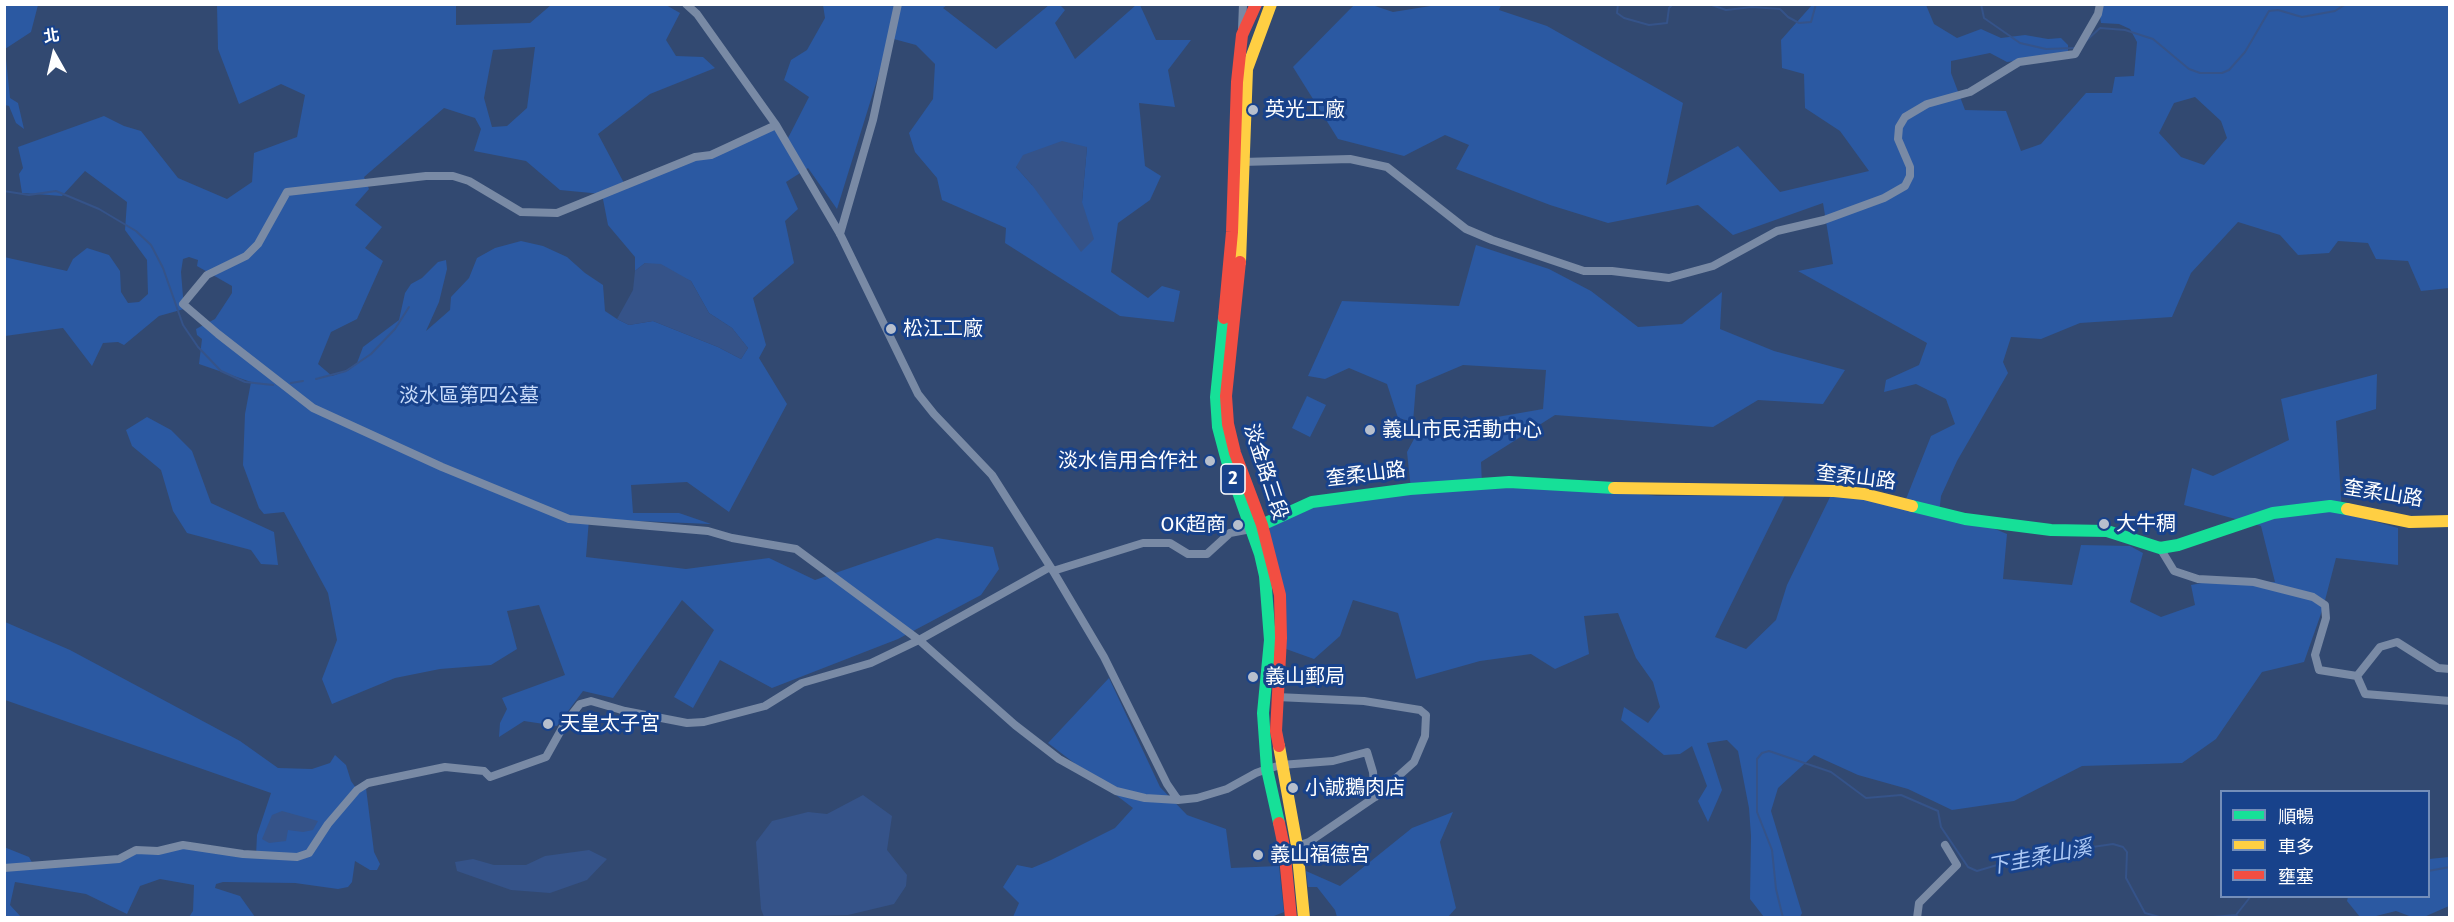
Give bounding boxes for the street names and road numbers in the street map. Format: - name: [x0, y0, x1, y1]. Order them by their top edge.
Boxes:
- street label: 淡金路三段: [1238, 421, 1292, 523]
- street label: 奎柔山路: [1325, 458, 1407, 492]
- street label: 奎柔山路: [1815, 461, 1897, 495]
- road number: 2: [1221, 464, 1245, 494]
- street label: 奎柔山路: [2342, 476, 2424, 512]

